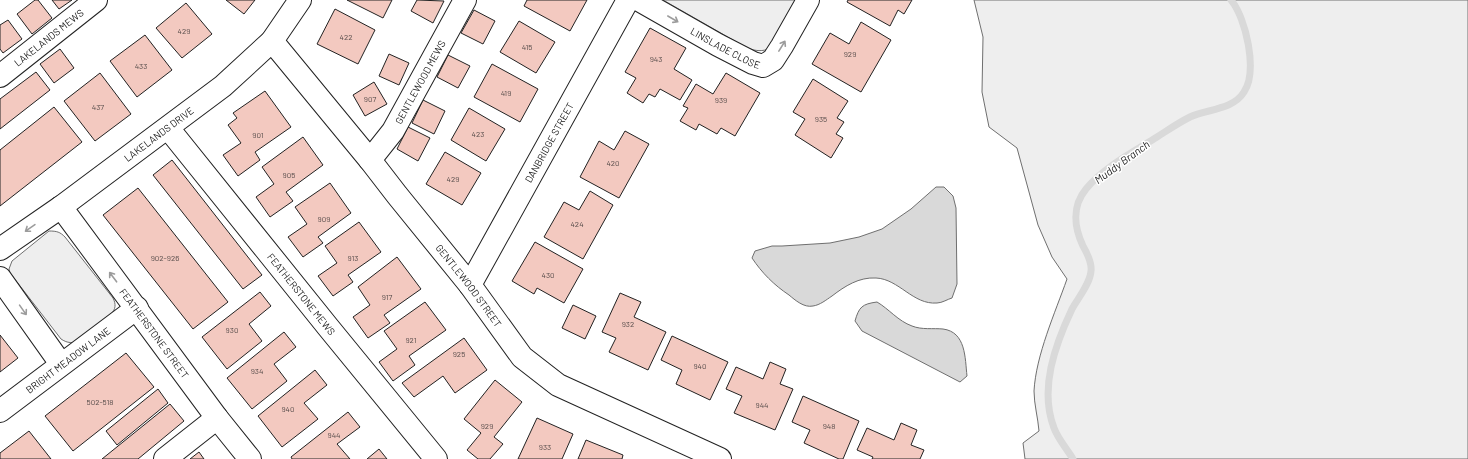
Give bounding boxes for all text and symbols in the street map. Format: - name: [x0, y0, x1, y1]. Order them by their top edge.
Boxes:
- street label: LAKELANDS MEWS: [12, 6, 86, 69]
- one-way arrow: [667, 16, 679, 24]
- street label: LINSLADE CLOSE: [689, 25, 762, 71]
- house number: 429: [178, 26, 190, 36]
- house number: 422: [340, 32, 352, 42]
- street label: GENTLEWOOD MEWS: [392, 38, 448, 126]
- one-way arrow: [778, 41, 786, 52]
- house number: 415: [522, 42, 532, 52]
- house number: 929: [844, 49, 856, 59]
- house number: 943: [650, 54, 662, 64]
- house number: 433: [135, 61, 147, 71]
- house number: 419: [501, 88, 511, 98]
- house number: 907: [364, 94, 376, 104]
- house number: 939: [715, 95, 727, 105]
- street label: DANBRIDGE STREET: [522, 100, 576, 184]
- house number: 437: [92, 102, 104, 112]
- street label: LAKELANDS DRIVE: [121, 104, 196, 164]
- house number: 935: [815, 114, 827, 124]
- house number: 423: [472, 129, 484, 139]
- house number: 901: [252, 130, 264, 140]
- water label: Muddy Branch: [1091, 137, 1152, 186]
- house number: 420: [606, 158, 620, 168]
- house number: 905: [283, 170, 295, 180]
- house number: 429: [447, 174, 459, 184]
- house number: 909: [318, 214, 330, 224]
- house number: 424: [570, 219, 584, 229]
- one-way arrow: [25, 224, 36, 232]
- street label: GENTLEWOOD STREET: [433, 242, 504, 330]
- street label: FEATHERSTONE MEWS: [265, 251, 338, 337]
- house number: 902-926: [151, 253, 179, 263]
- house number: 913: [348, 253, 358, 263]
- house number: 430: [541, 270, 555, 280]
- one-way arrow: [109, 271, 117, 282]
- street label: FEATHERSTONE STREET: [117, 286, 192, 381]
- house number: 917: [382, 292, 393, 302]
- one-way arrow: [19, 304, 27, 315]
- house number: 932: [622, 319, 634, 329]
- street label: BRIGHT MEADOW LANE: [23, 324, 113, 396]
- house number: 930: [226, 325, 238, 335]
- house number: 921: [405, 335, 417, 345]
- house number: 925: [453, 349, 465, 359]
- house number: 940: [693, 361, 707, 371]
- house number: 934: [251, 366, 263, 376]
- house number: 502-518: [87, 397, 113, 407]
- house number: 944: [756, 400, 768, 410]
- house number: 940: [281, 404, 295, 414]
- house number: 929: [481, 421, 493, 431]
- house number: 948: [823, 421, 835, 431]
- house number: 944: [328, 430, 340, 440]
- house number: 933: [539, 442, 551, 452]

